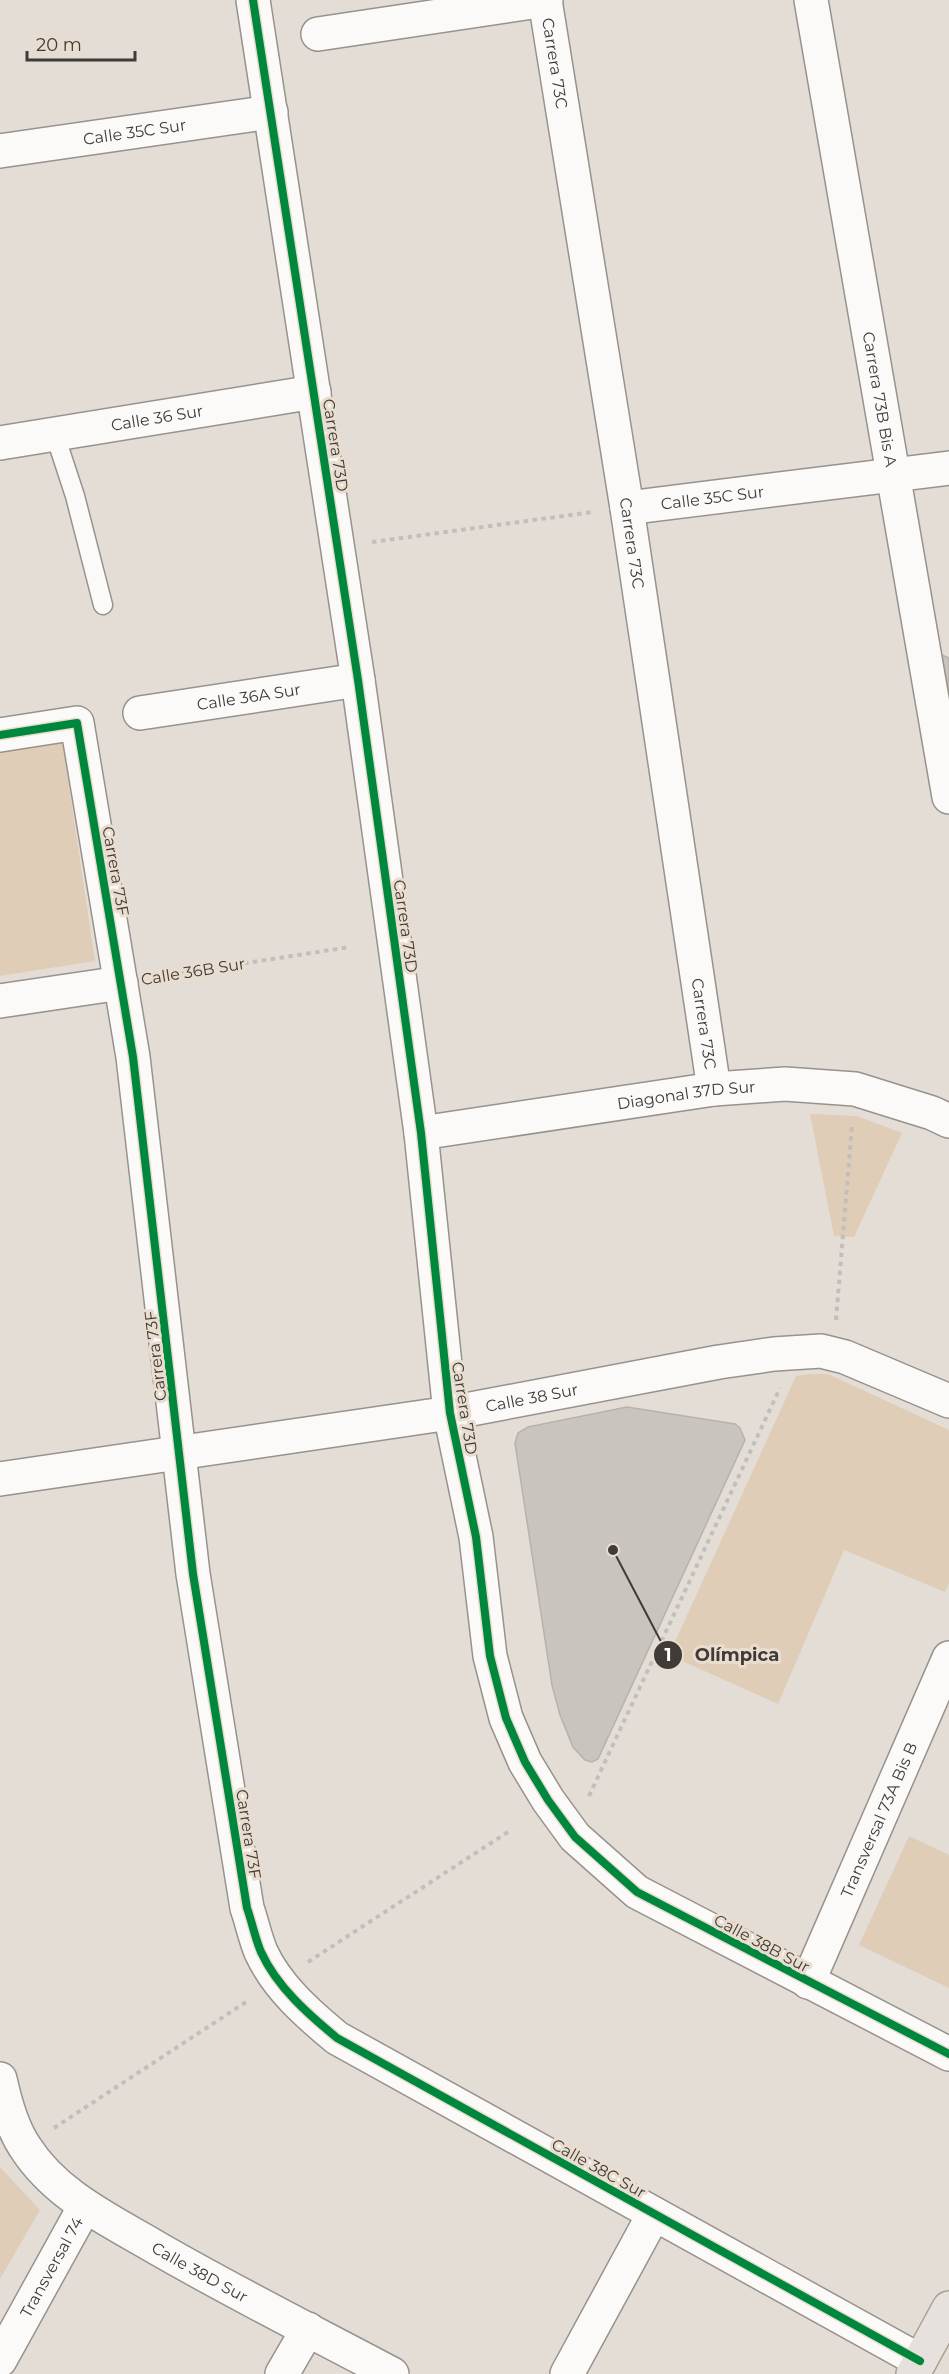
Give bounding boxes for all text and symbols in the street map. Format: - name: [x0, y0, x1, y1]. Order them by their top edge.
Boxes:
- street label: Carrera 73C: [538, 16, 571, 110]
- scale bar: [27, 24, 135, 62]
- text: 20 m: [36, 34, 82, 56]
- street label: Calle 35C Sur: [82, 115, 187, 149]
- street label: Carrera 73B Bis A: [859, 330, 901, 469]
- street label: Carrera 73D: [319, 397, 352, 493]
- street label: Calle 36 Sur: [110, 401, 205, 435]
- street label: Calle 35C Sur: [660, 482, 765, 514]
- street label: Carrera 73C: [615, 496, 648, 590]
- street label: Calle 36A Sur: [196, 680, 302, 714]
- street label: Carrera 73F: [98, 825, 133, 917]
- street label: Carrera 73D: [390, 878, 421, 974]
- street label: Calle 36B Sur: [140, 954, 247, 989]
- street label: Carrera 73C: [688, 977, 720, 1071]
- street label: Diagonal 37D Sur: [616, 1077, 756, 1113]
- street label: Carrera 73F: [141, 1310, 170, 1402]
- street label: Carrera 73D: [448, 1360, 481, 1456]
- street label: Calle 38 Sur: [484, 1380, 580, 1416]
- callout: Olímpica: [653, 1637, 791, 1673]
- text: 1: [664, 1644, 672, 1666]
- text: Olímpica: [695, 1644, 779, 1666]
- street label: Transversal 73A Bis B: [837, 1739, 921, 1900]
- street label: Carrera 73F: [232, 1788, 265, 1880]
- street label: Calle 38B Sur: [711, 1910, 813, 1977]
- street label: Calle 38C Sur: [548, 2135, 649, 2202]
- street label: Transversal 74: [16, 2213, 87, 2321]
- street label: Calle 38D Sur: [148, 2238, 251, 2306]

